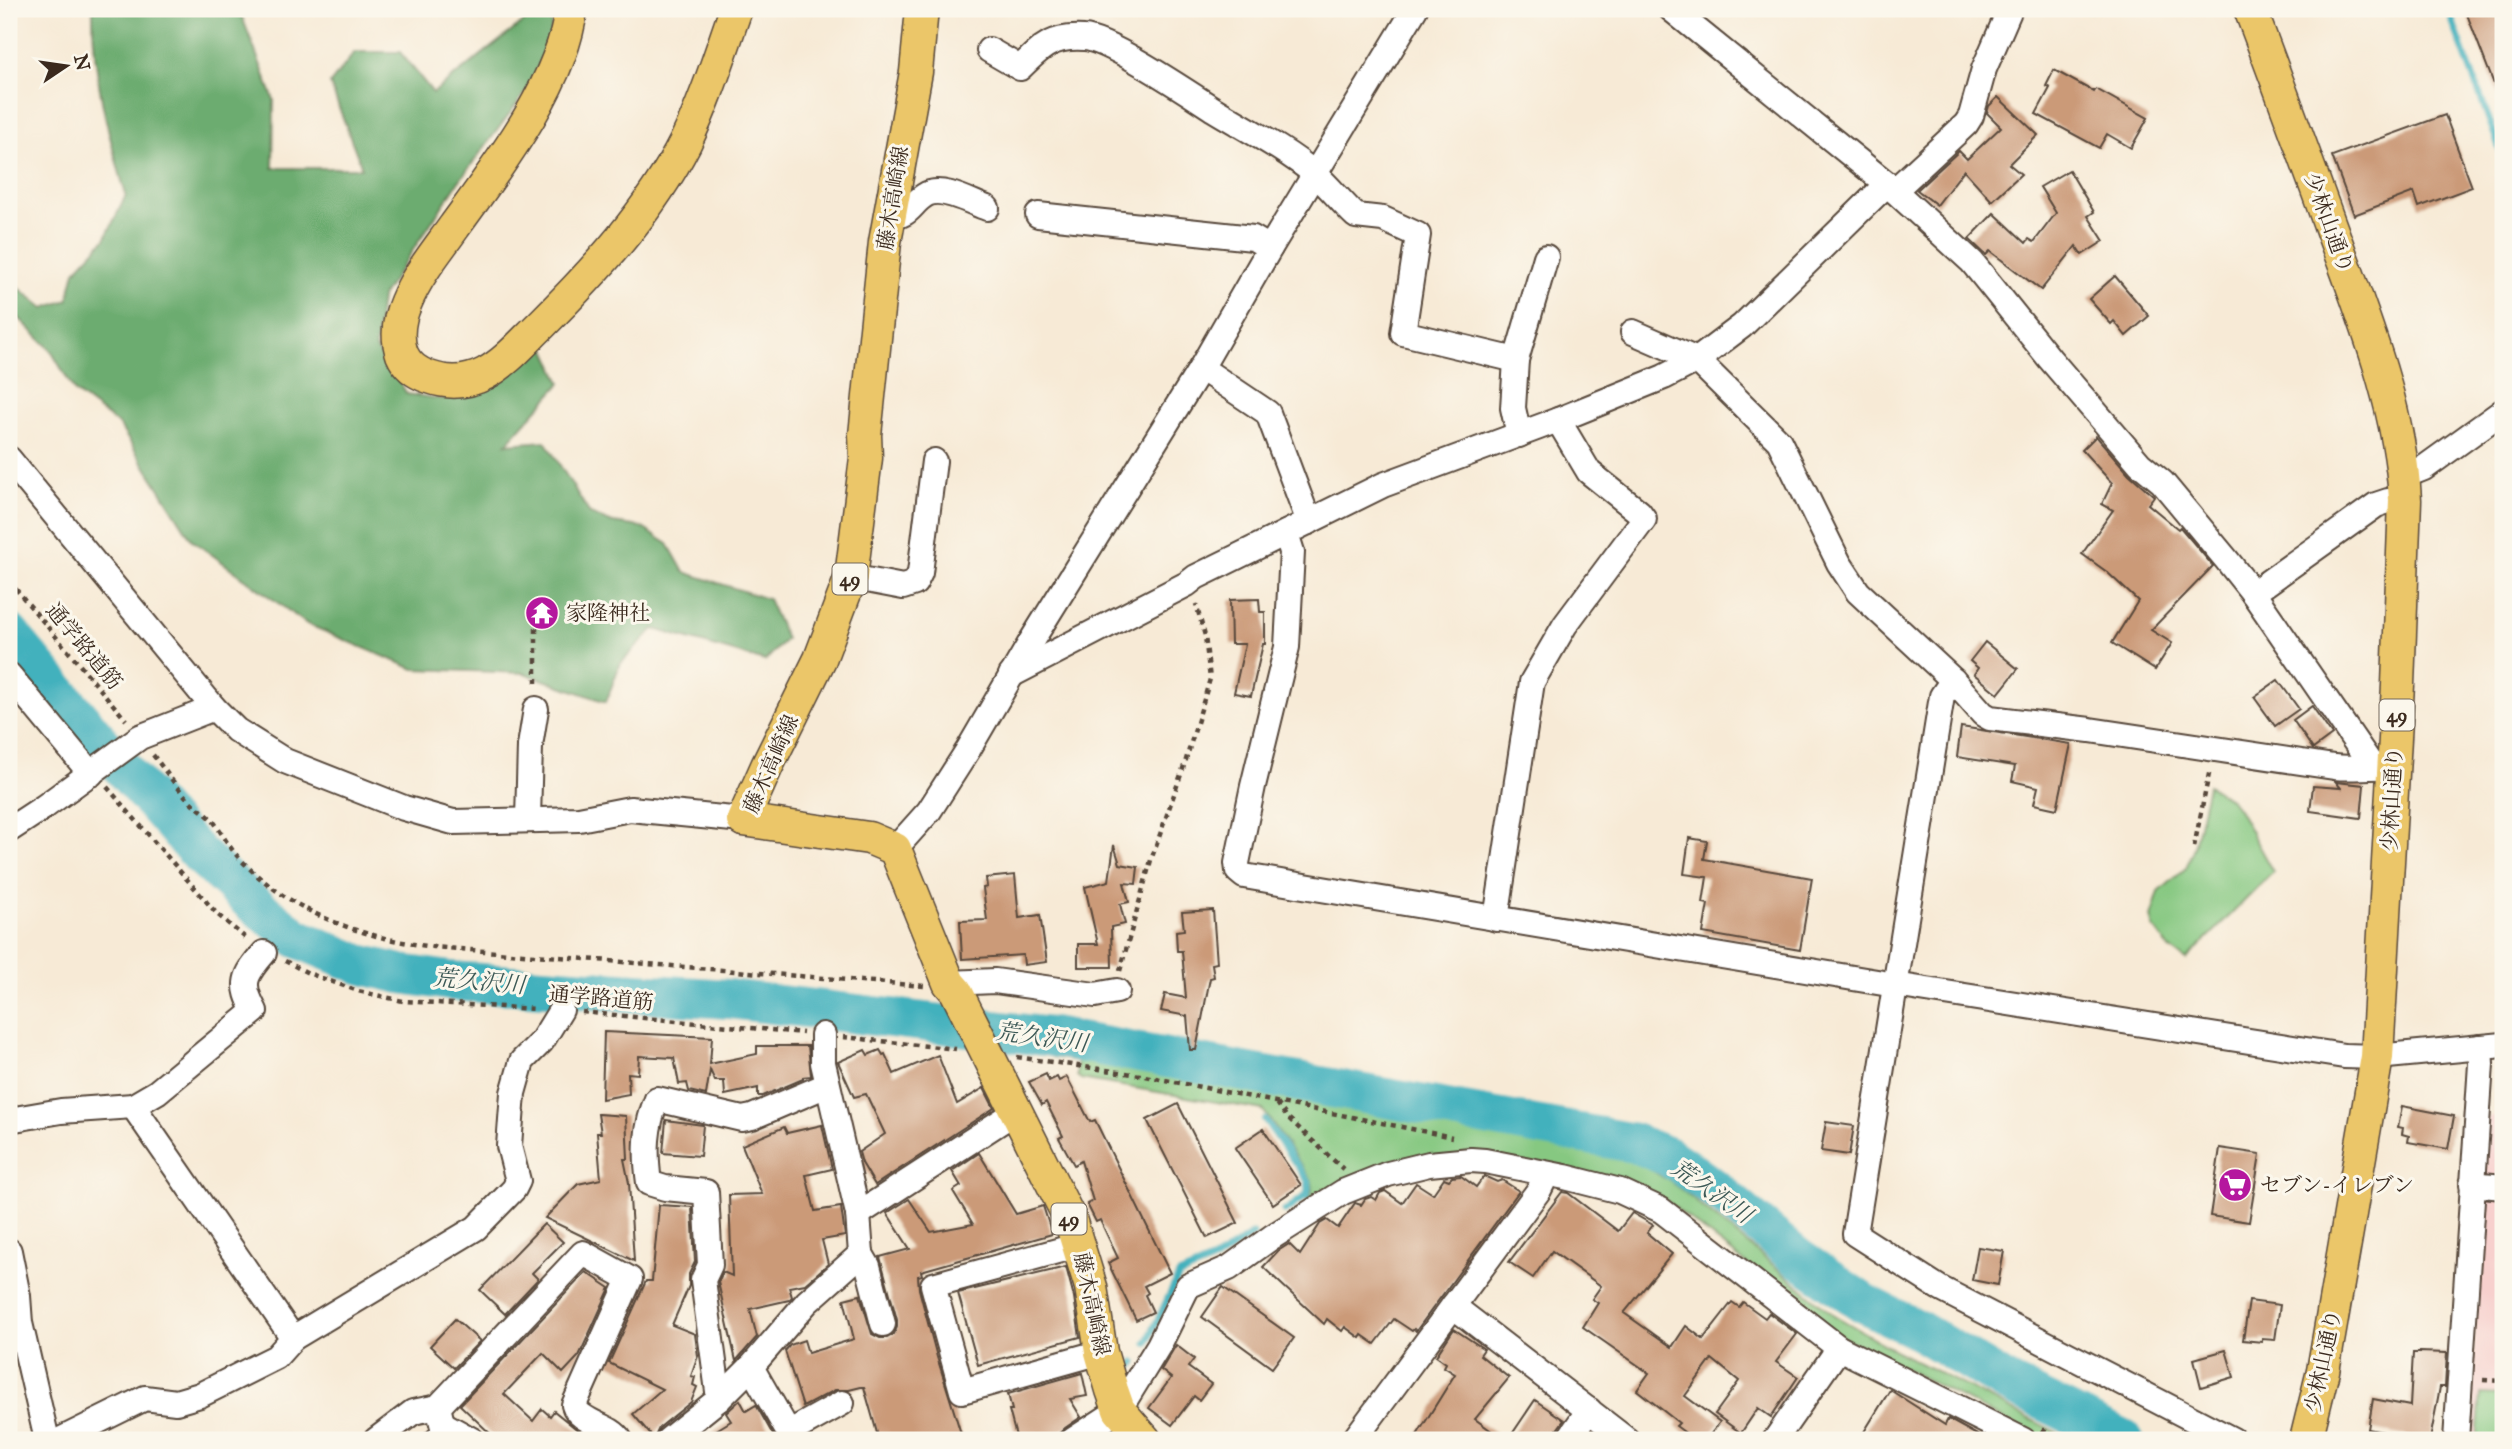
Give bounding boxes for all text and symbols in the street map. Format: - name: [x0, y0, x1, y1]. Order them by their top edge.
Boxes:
- north arrow: [32, 32, 102, 102]
- text: N: [69, 52, 95, 73]
- street label: 藤木高崎線: [872, 144, 914, 252]
- street label: 少林山通り: [2299, 169, 2359, 277]
- road number: 49: [832, 564, 868, 594]
- temple icon: 家隆神社: [523, 594, 561, 632]
- street label: 通学路道筋: [40, 597, 128, 695]
- place label: 家隆神社: [566, 600, 650, 626]
- road number: 49: [2380, 700, 2414, 730]
- street label: 藤木高崎線: [738, 711, 804, 817]
- street label: 少林山通り: [2376, 746, 2408, 852]
- water label: 荒久沢川: [432, 963, 529, 999]
- street label: 通学路道筋: [548, 980, 654, 1016]
- water label: 荒久沢川: [994, 1017, 1092, 1058]
- water label: 荒久沢川: [1666, 1153, 1760, 1231]
- supermarket icon: セブン-イレブン: [2216, 1166, 2254, 1204]
- place label: セブン-イレブン: [2260, 1172, 2414, 1198]
- road number: 49: [1052, 1204, 1086, 1234]
- street label: 藤木高崎線: [1068, 1250, 1116, 1358]
- street label: 少林山通り: [2299, 1307, 2347, 1415]

